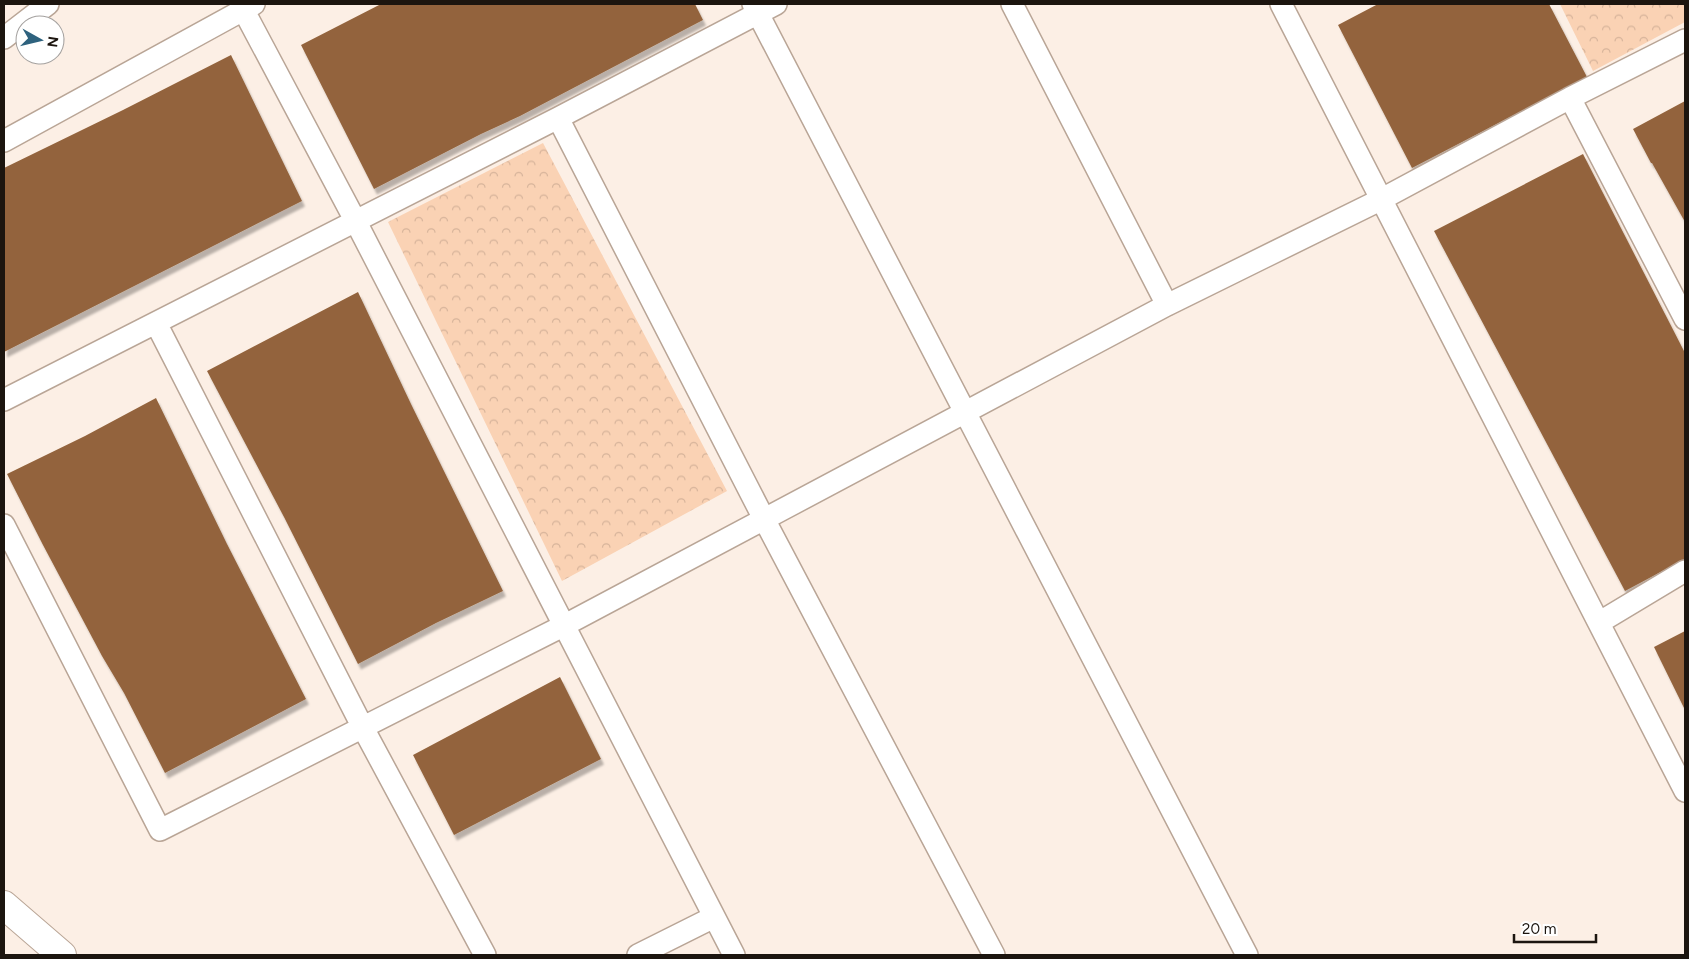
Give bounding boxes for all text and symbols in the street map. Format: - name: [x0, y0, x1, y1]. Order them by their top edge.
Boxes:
- north arrow: [15, 15, 65, 65]
- text: N: [43, 35, 62, 48]
- scale bar: [1514, 912, 1596, 944]
- text: 20 m: [1522, 920, 1556, 938]

